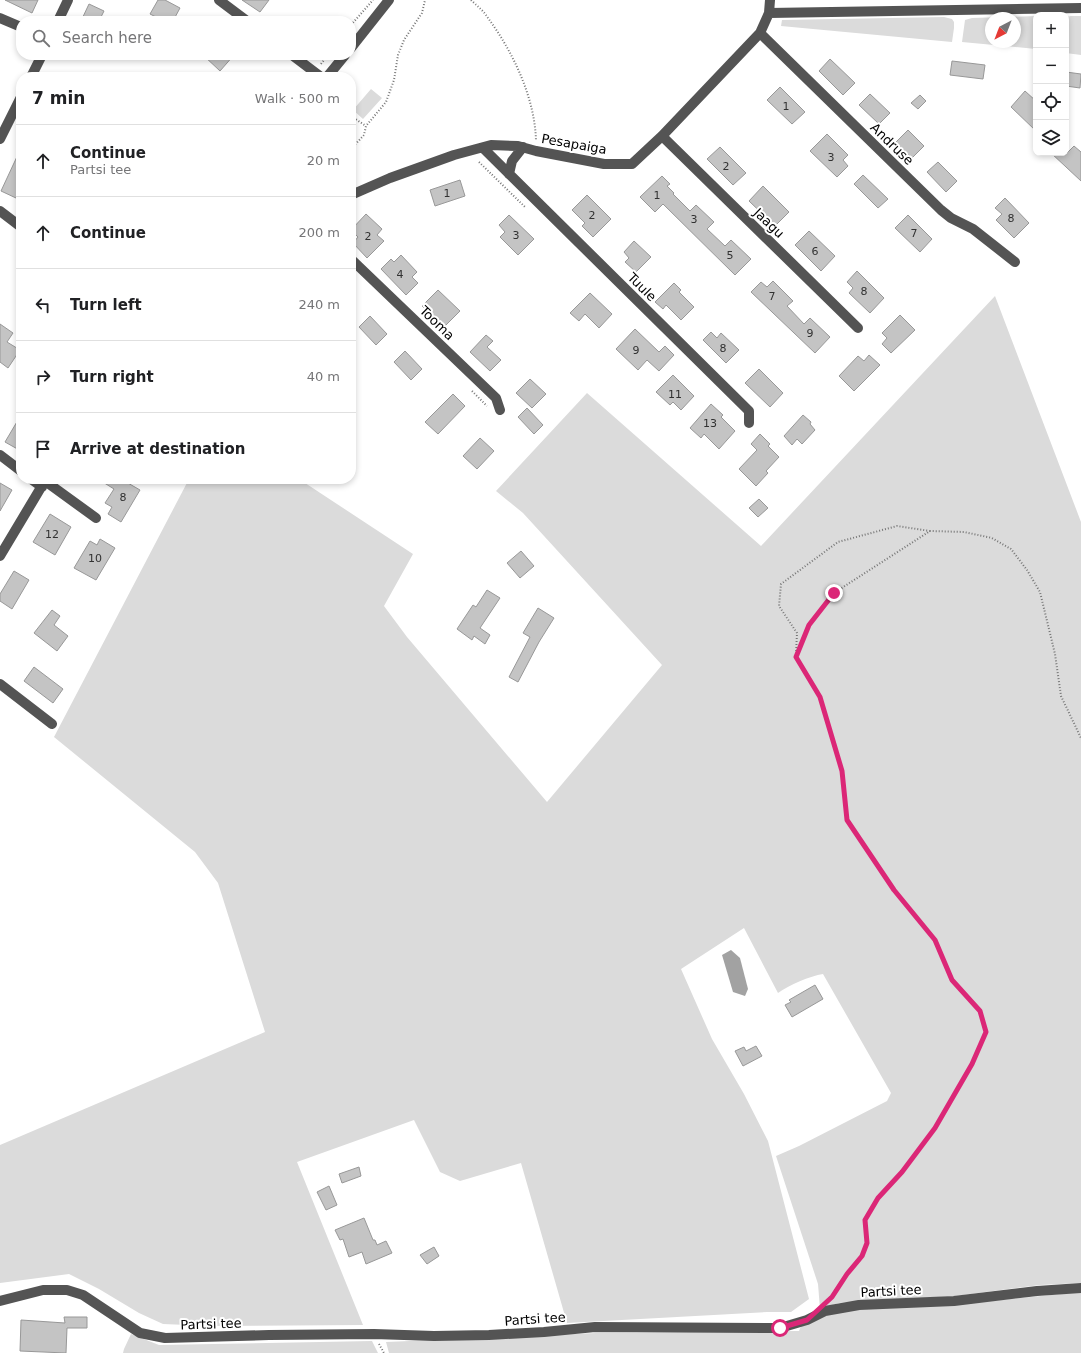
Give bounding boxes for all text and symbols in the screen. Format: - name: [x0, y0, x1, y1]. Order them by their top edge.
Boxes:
- north arrow: [985, 12, 1021, 48]
- map controls: [1033, 12, 1069, 156]
- button: +: [1033, 12, 1069, 48]
- search box: [16, 16, 356, 60]
- icon: search: [30, 27, 52, 49]
- text: Search here: [62, 29, 152, 47]
- button: −: [1033, 48, 1069, 84]
- button: locate: [1033, 84, 1069, 120]
- text: 7 min: [32, 88, 85, 108]
- text: Walk · 500 m: [255, 91, 340, 106]
- house number: 1: [783, 100, 790, 113]
- street label: Andruse: [867, 120, 917, 168]
- button: layers: [1033, 120, 1069, 156]
- street label: Pesapaiga: [540, 131, 608, 157]
- text: Continue: [70, 144, 146, 162]
- icon: ahead: [32, 150, 54, 172]
- house number: 3: [828, 151, 835, 164]
- text: 20 m: [307, 153, 340, 168]
- house number: 2: [723, 160, 730, 173]
- text: Partsi tee: [70, 162, 131, 177]
- house number: 1: [444, 187, 451, 200]
- house number: 1: [654, 189, 661, 202]
- street label: Jaagu: [750, 204, 787, 241]
- house number: 2: [589, 209, 596, 222]
- house number: 8: [1008, 212, 1015, 225]
- house number: 3: [691, 213, 698, 226]
- icon: ahead: [32, 222, 54, 244]
- text: Continue: [70, 224, 146, 242]
- text: 200 m: [298, 225, 340, 240]
- house number: 7: [911, 227, 918, 240]
- house number: 3: [513, 229, 520, 242]
- house number: 2: [365, 230, 372, 243]
- house number: 6: [812, 245, 819, 258]
- house number: 5: [727, 249, 734, 262]
- house number: 4: [397, 268, 404, 281]
- street label: Tuule: [624, 269, 659, 304]
- house number: 8: [861, 285, 868, 298]
- house number: 7: [769, 290, 776, 303]
- icon: left: [32, 294, 54, 316]
- text: Turn left: [70, 296, 142, 314]
- text: 240 m: [298, 297, 340, 312]
- street label: Tooma: [416, 302, 457, 343]
- house number: 9: [807, 327, 814, 340]
- house number: 8: [720, 342, 727, 355]
- house number: 9: [633, 344, 640, 357]
- icon: right: [32, 366, 54, 388]
- text: Turn right: [70, 368, 154, 386]
- text: 40 m: [307, 369, 340, 384]
- house number: 11: [668, 388, 682, 401]
- house number: 13: [703, 417, 717, 430]
- icon: arrive: [32, 438, 54, 460]
- text: Arrive at destination: [70, 440, 245, 458]
- house number: 8: [120, 491, 127, 504]
- house number: 12: [45, 528, 59, 541]
- house number: 10: [88, 552, 102, 565]
- route end: [825, 584, 843, 602]
- street label: Partsi tee: [860, 1282, 922, 1300]
- street label: Partsi tee: [504, 1309, 566, 1329]
- street label: Partsi tee: [180, 1315, 242, 1333]
- route start: [771, 1319, 789, 1337]

